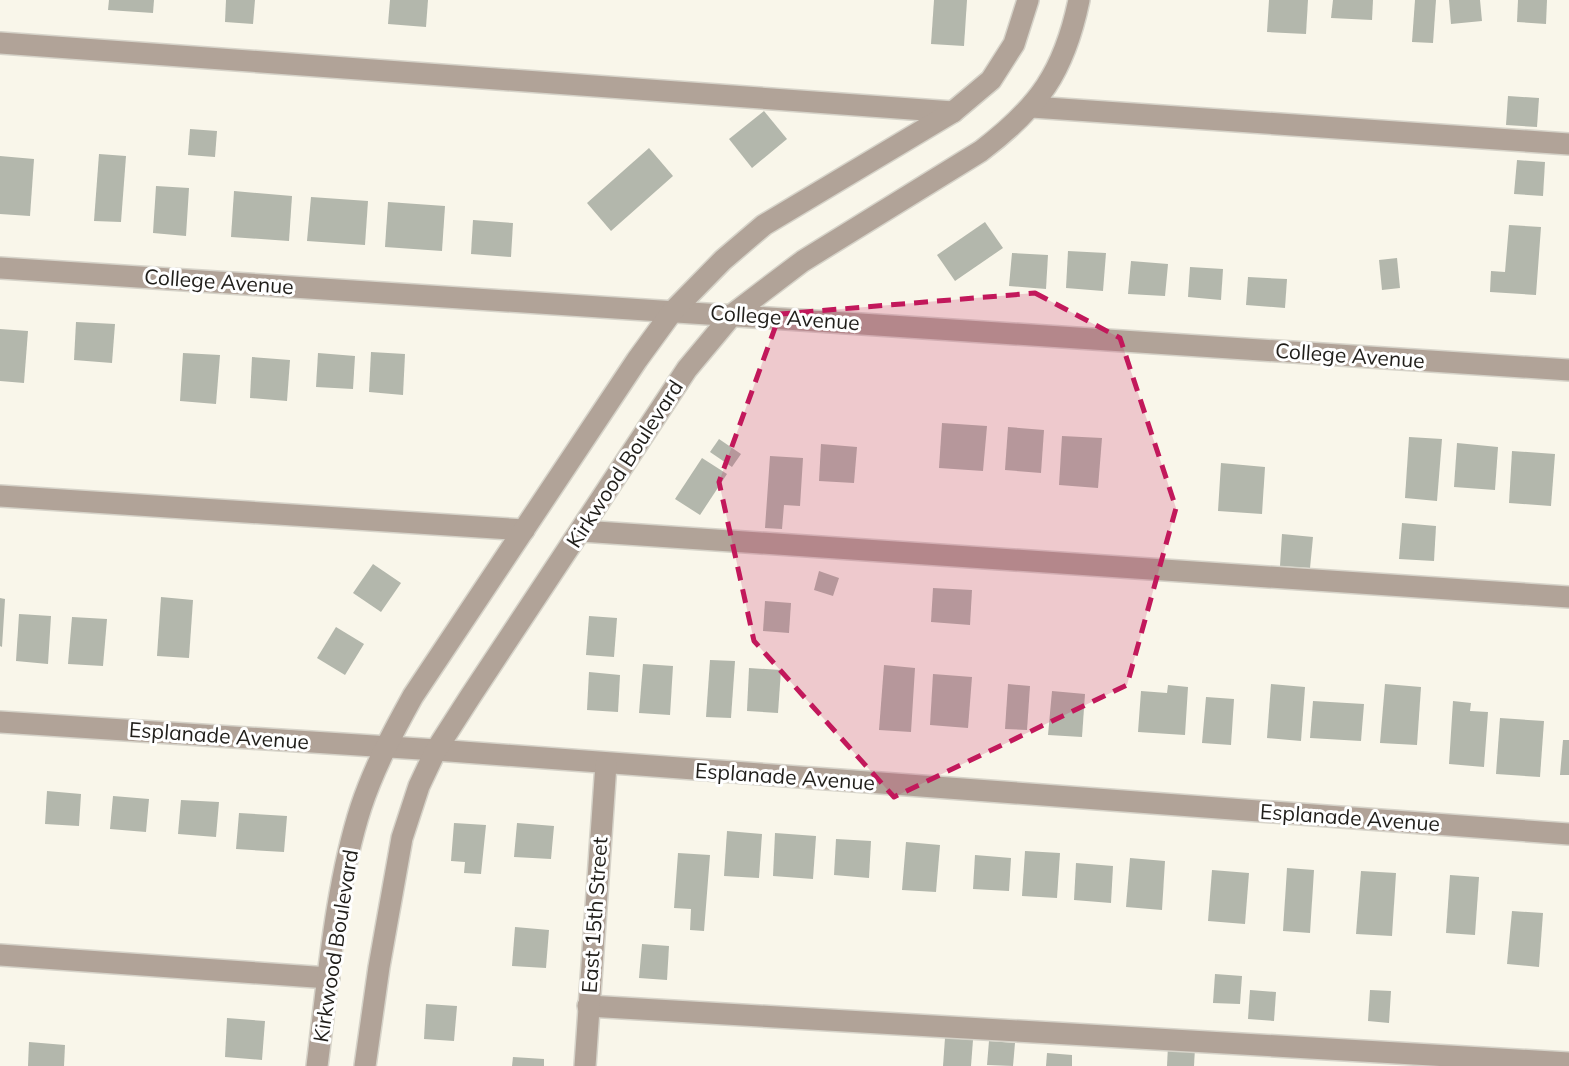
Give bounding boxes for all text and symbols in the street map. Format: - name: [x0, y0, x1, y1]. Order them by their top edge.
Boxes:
- street label: College Avenue: [143, 263, 295, 299]
- street label: College Avenue: [709, 299, 861, 335]
- street label: College Avenue: [1274, 337, 1426, 373]
- street label: Kirkwood Boulevard: [560, 375, 688, 552]
- street label: Esplanade Avenue: [128, 716, 310, 754]
- street label: Esplanade Avenue: [694, 757, 876, 795]
- street label: Esplanade Avenue: [1259, 798, 1441, 836]
- street label: East 15th Street: [576, 836, 612, 994]
- street label: Kirkwood Boulevard: [307, 848, 363, 1044]

